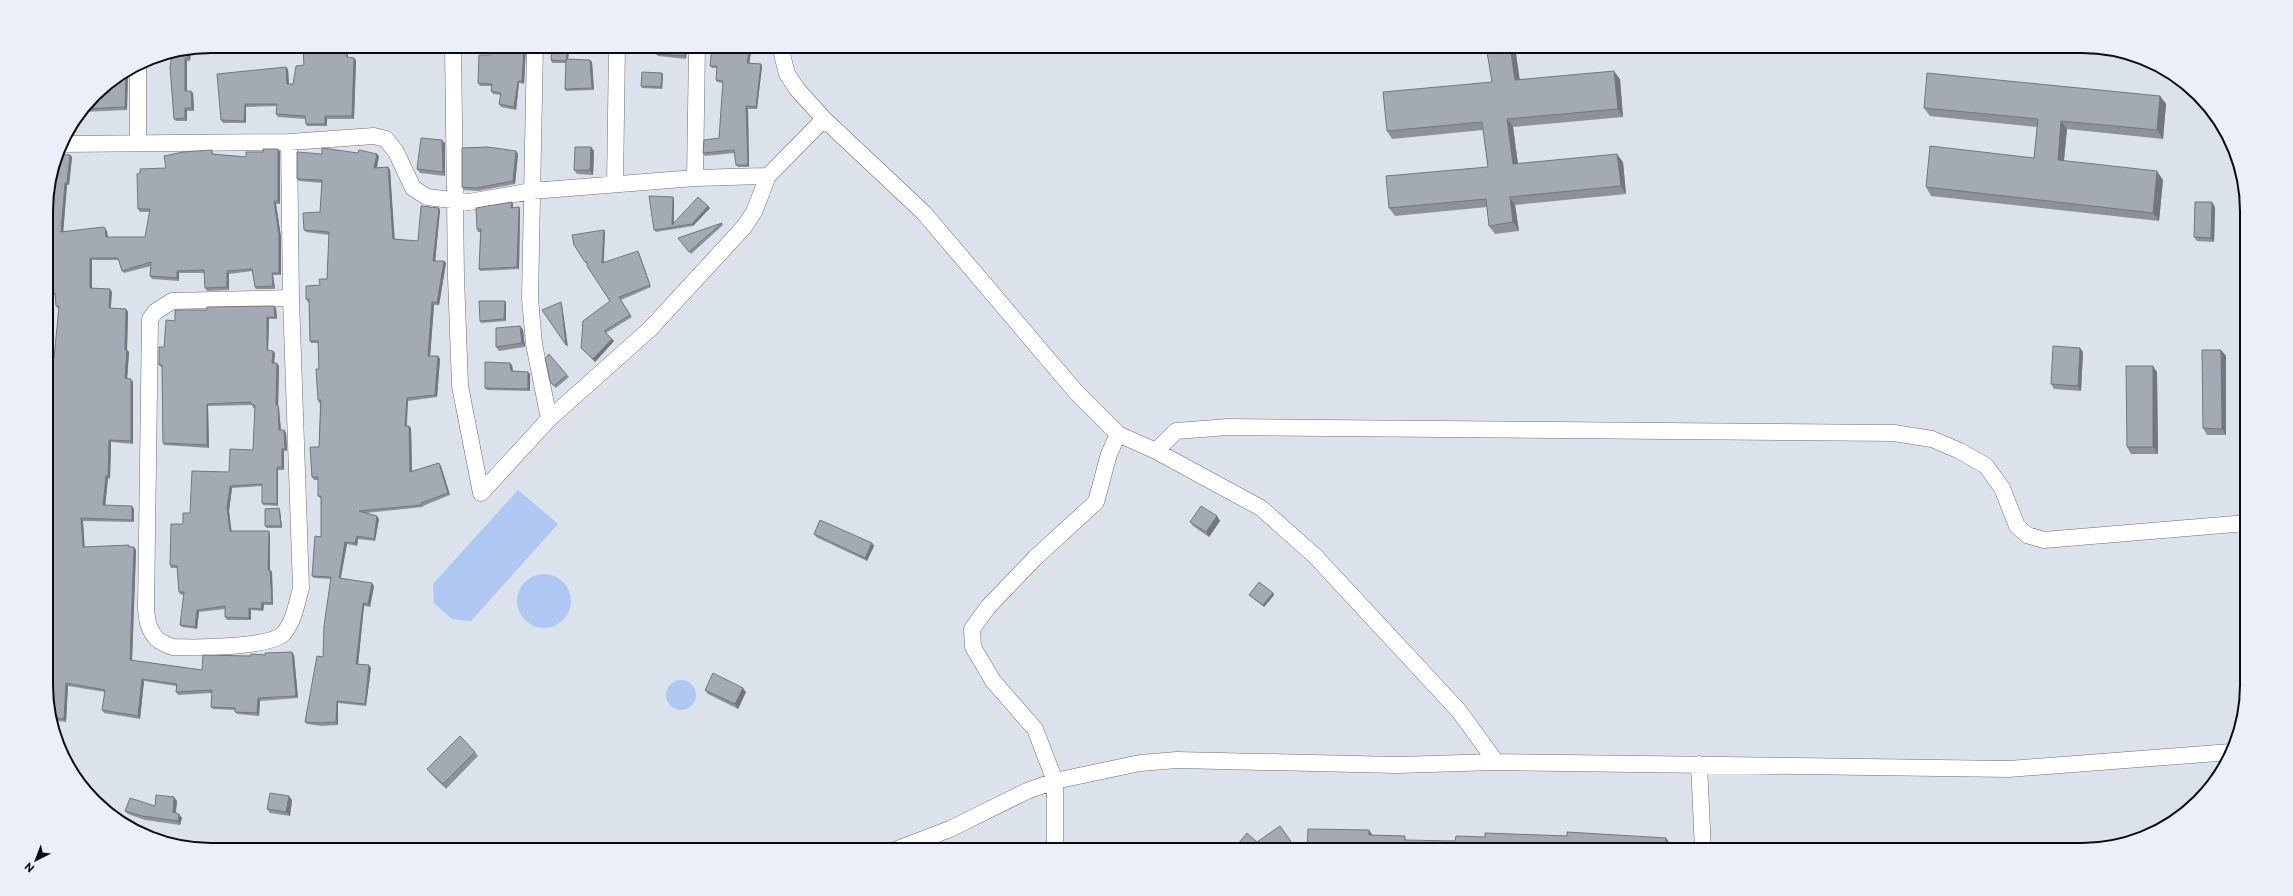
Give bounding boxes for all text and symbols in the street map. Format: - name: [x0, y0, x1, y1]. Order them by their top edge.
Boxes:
- north arrow: [16, 840, 56, 880]
- text: N: [22, 860, 36, 875]

